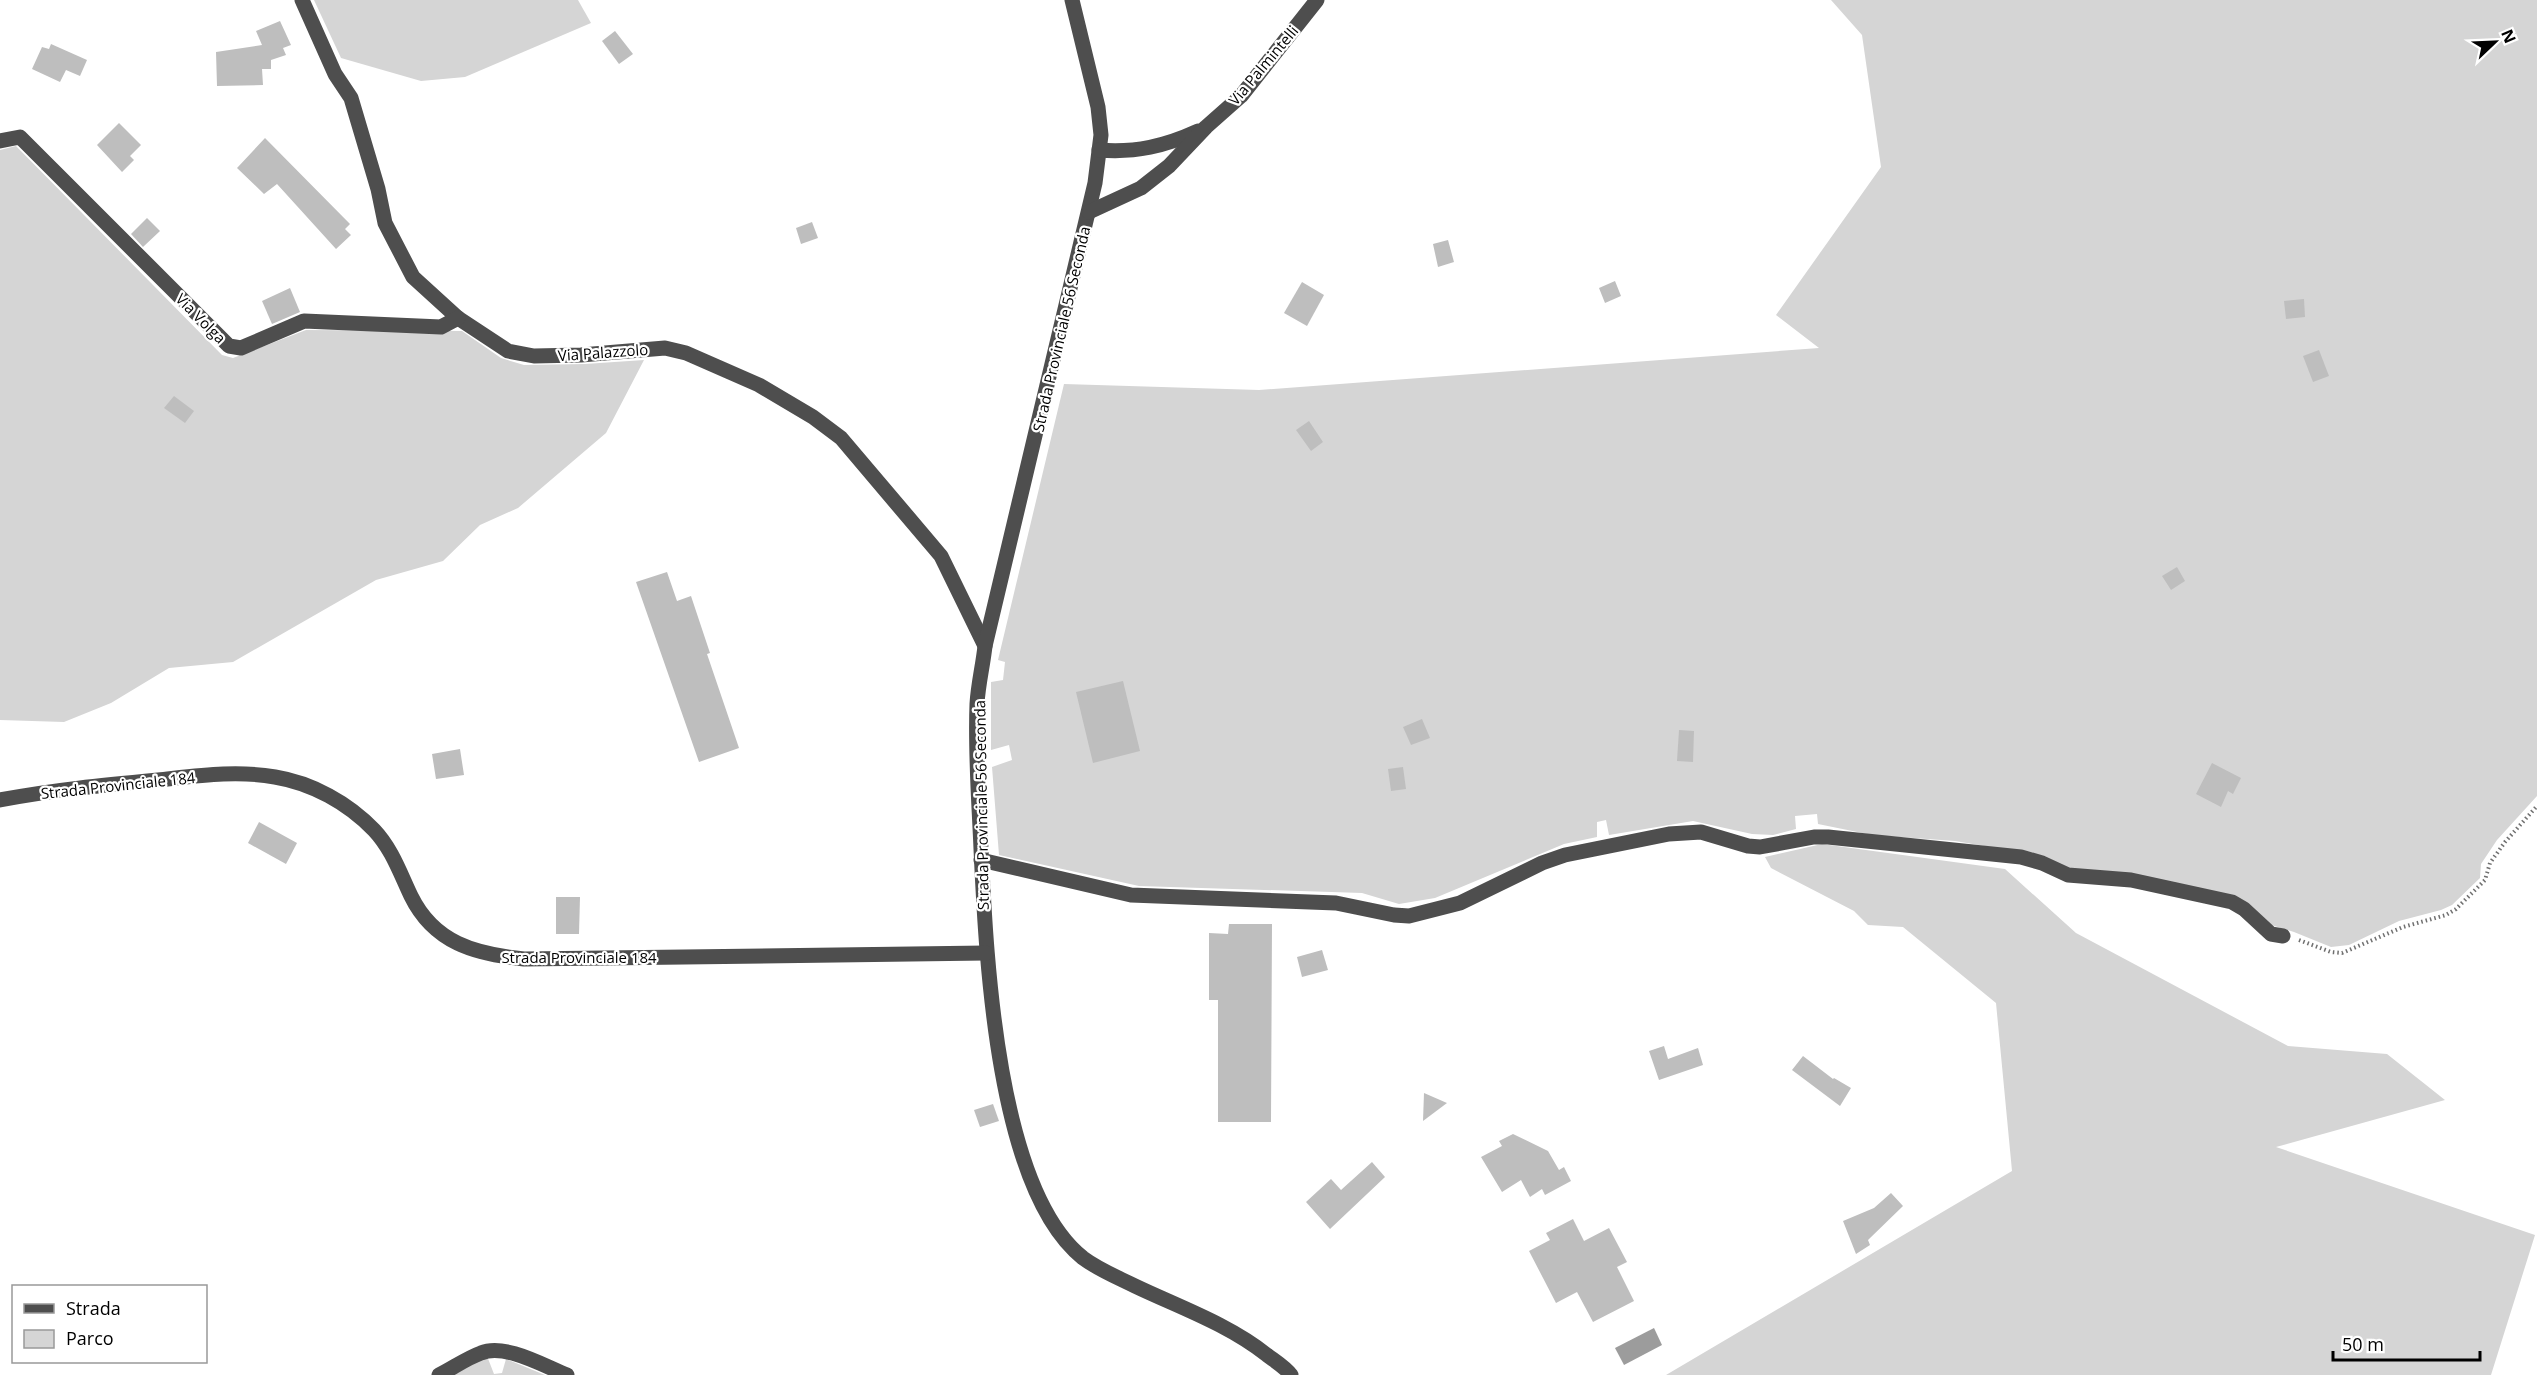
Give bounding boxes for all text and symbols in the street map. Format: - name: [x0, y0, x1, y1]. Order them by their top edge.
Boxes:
- north arrow: [2465, 12, 2525, 72]
- street label: Via Palmintelli: [1224, 21, 1302, 109]
- text: N: [2496, 26, 2521, 46]
- street label: Strada Provinciale 56 Seconda: [1028, 224, 1094, 434]
- street label: Via Volga: [172, 289, 230, 347]
- street label: Via Palazzolo: [557, 339, 649, 365]
- street label: Strada Provinciale 56 Seconda: [969, 700, 993, 910]
- street label: Strada Provinciale 184: [40, 767, 197, 803]
- street label: Strada Provinciale 184: [501, 947, 657, 967]
- legend: [12, 1285, 207, 1363]
- text: Strada: [66, 1296, 121, 1320]
- scale bar: [2333, 1324, 2480, 1362]
- text: Parco: [66, 1326, 114, 1350]
- text: 50 m: [2342, 1332, 2384, 1356]

